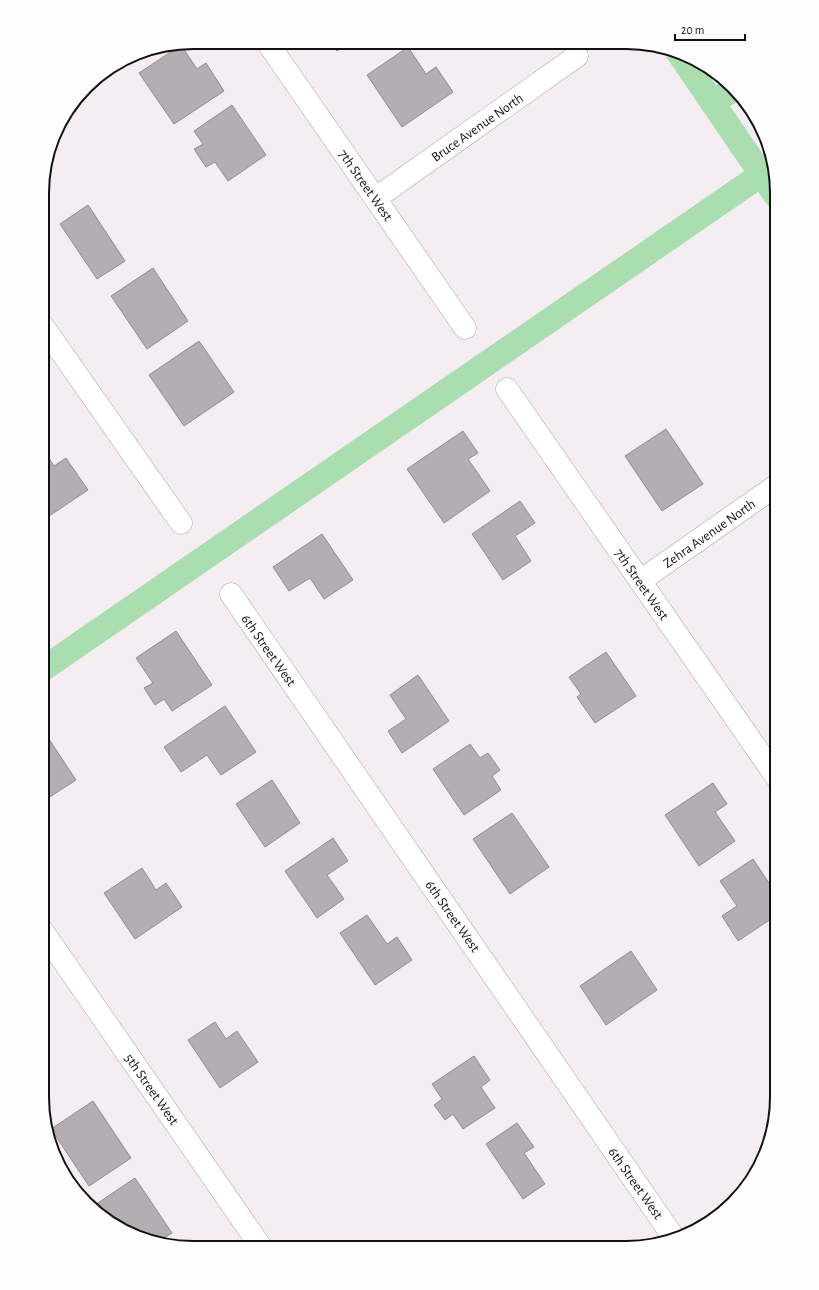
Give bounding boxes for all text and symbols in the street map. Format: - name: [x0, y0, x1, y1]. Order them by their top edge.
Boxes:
- scale bar: [675, 16, 745, 42]
- text: 20 m: [681, 24, 704, 36]
- street label: Bruce Avenue North: [429, 91, 526, 165]
- street label: 7th Street West: [336, 147, 395, 224]
- street label: Zehra Avenue North: [661, 497, 758, 571]
- street label: 7th Street West: [612, 546, 671, 623]
- street label: 6th Street West: [238, 612, 298, 689]
- street label: 6th Street West: [422, 878, 482, 955]
- street label: 5th Street West: [122, 1051, 181, 1128]
- street label: 6th Street West: [605, 1145, 665, 1222]

